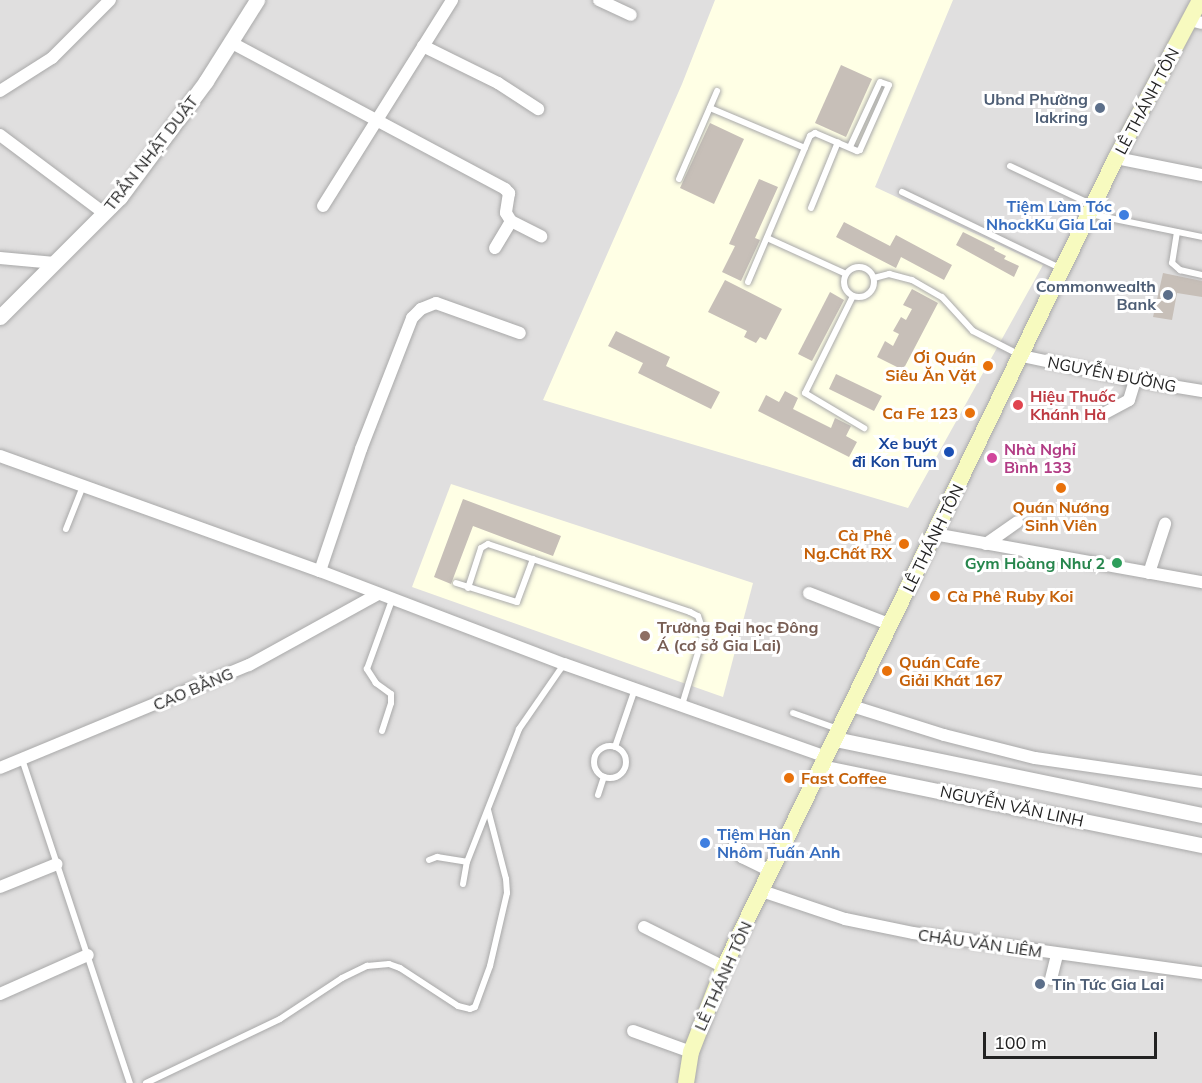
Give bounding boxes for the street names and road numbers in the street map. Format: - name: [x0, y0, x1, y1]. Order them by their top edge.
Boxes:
- street label: LÊ THÁNH TÔN: [1111, 45, 1183, 157]
- street label: TRẦN NHẬT DUẬT: [100, 92, 202, 214]
- street label: NGUYỄN ĐƯỜNG: [1046, 352, 1178, 396]
- street label: LÊ THÁNH TÔN: [899, 481, 967, 595]
- street label: CAO BẰNG: [150, 664, 236, 714]
- street label: NGUYỄN VĂN LINH: [939, 781, 1085, 831]
- street label: LÊ THÁNH TÔN: [690, 918, 756, 1034]
- street label: CHÂU VĂN LIÊM: [917, 925, 1043, 961]

